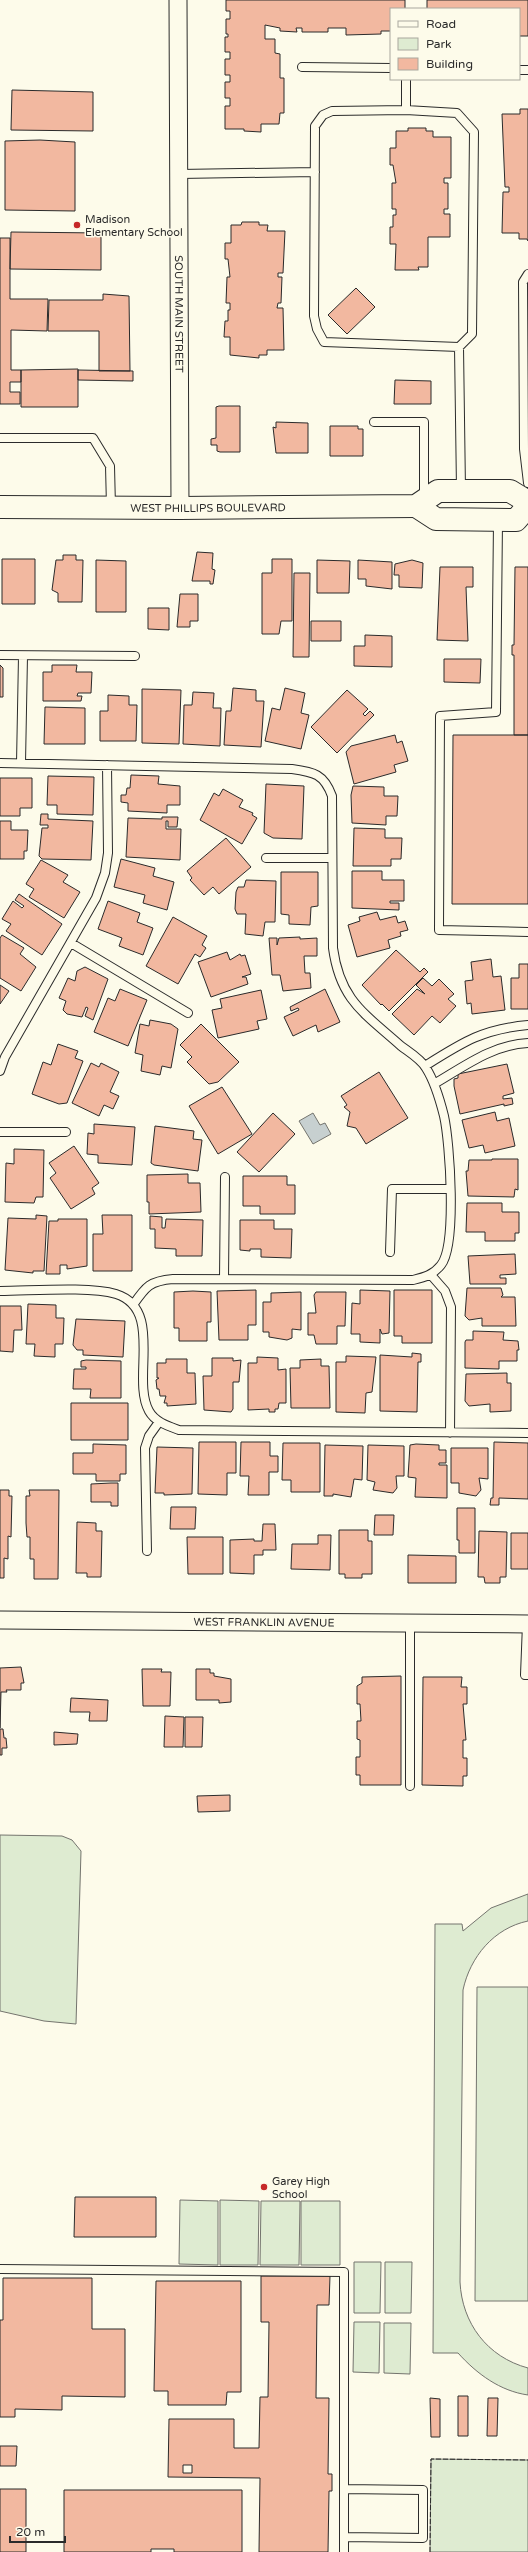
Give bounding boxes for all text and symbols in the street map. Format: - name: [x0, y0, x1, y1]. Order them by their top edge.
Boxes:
- legend: [390, 8, 520, 80]
- text: Road: [426, 17, 456, 31]
- text: Park: [426, 37, 452, 51]
- text: Building: [426, 57, 473, 71]
- place label: Madison Elementary School: [85, 213, 183, 239]
- marker: Madison Elementary School: [72, 220, 82, 230]
- street label: SOUTH MAIN STREET: [172, 255, 185, 373]
- street label: WEST PHILLIPS BOULEVARD: [130, 501, 286, 515]
- street label: WEST FRANKLIN AVENUE: [193, 1615, 334, 1630]
- place label: Garey High School: [272, 2175, 330, 2201]
- marker: Garey High School: [259, 2182, 269, 2192]
- scale bar: [10, 2518, 65, 2544]
- text: 20 m: [16, 2525, 45, 2539]

